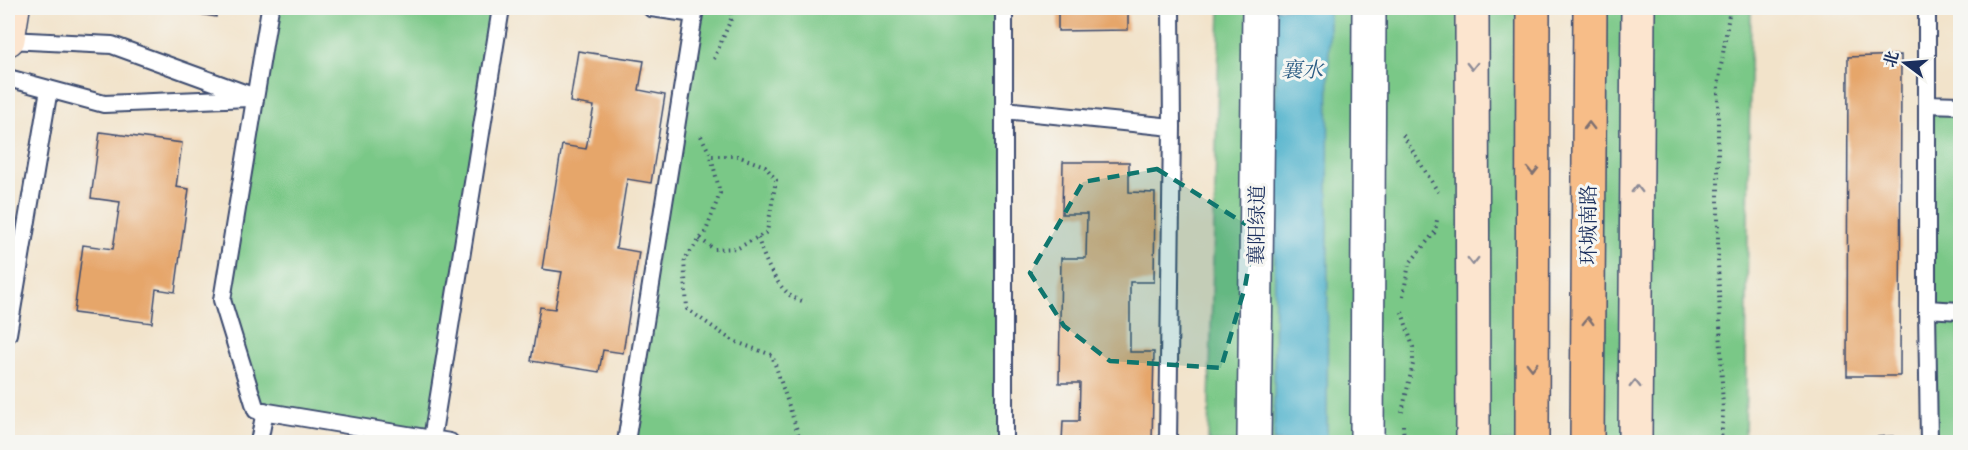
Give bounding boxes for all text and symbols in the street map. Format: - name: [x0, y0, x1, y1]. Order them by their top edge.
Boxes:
- north arrow: [1875, 33, 1935, 93]
- text: 北: [1880, 49, 1902, 69]
- water label: 襄水: [1281, 58, 1325, 82]
- one-way arrow: [1466, 61, 1478, 70]
- one-way arrow: [1583, 122, 1595, 131]
- one-way arrow: [1527, 166, 1539, 175]
- street label: 襄阳绿道: [1245, 185, 1269, 265]
- street label: 环城南路: [1577, 185, 1600, 265]
- one-way arrow: [1631, 185, 1643, 194]
- one-way arrow: [1467, 256, 1479, 265]
- one-way arrow: [1582, 317, 1594, 326]
- one-way arrow: [1526, 361, 1538, 370]
- one-way arrow: [1629, 380, 1641, 389]

